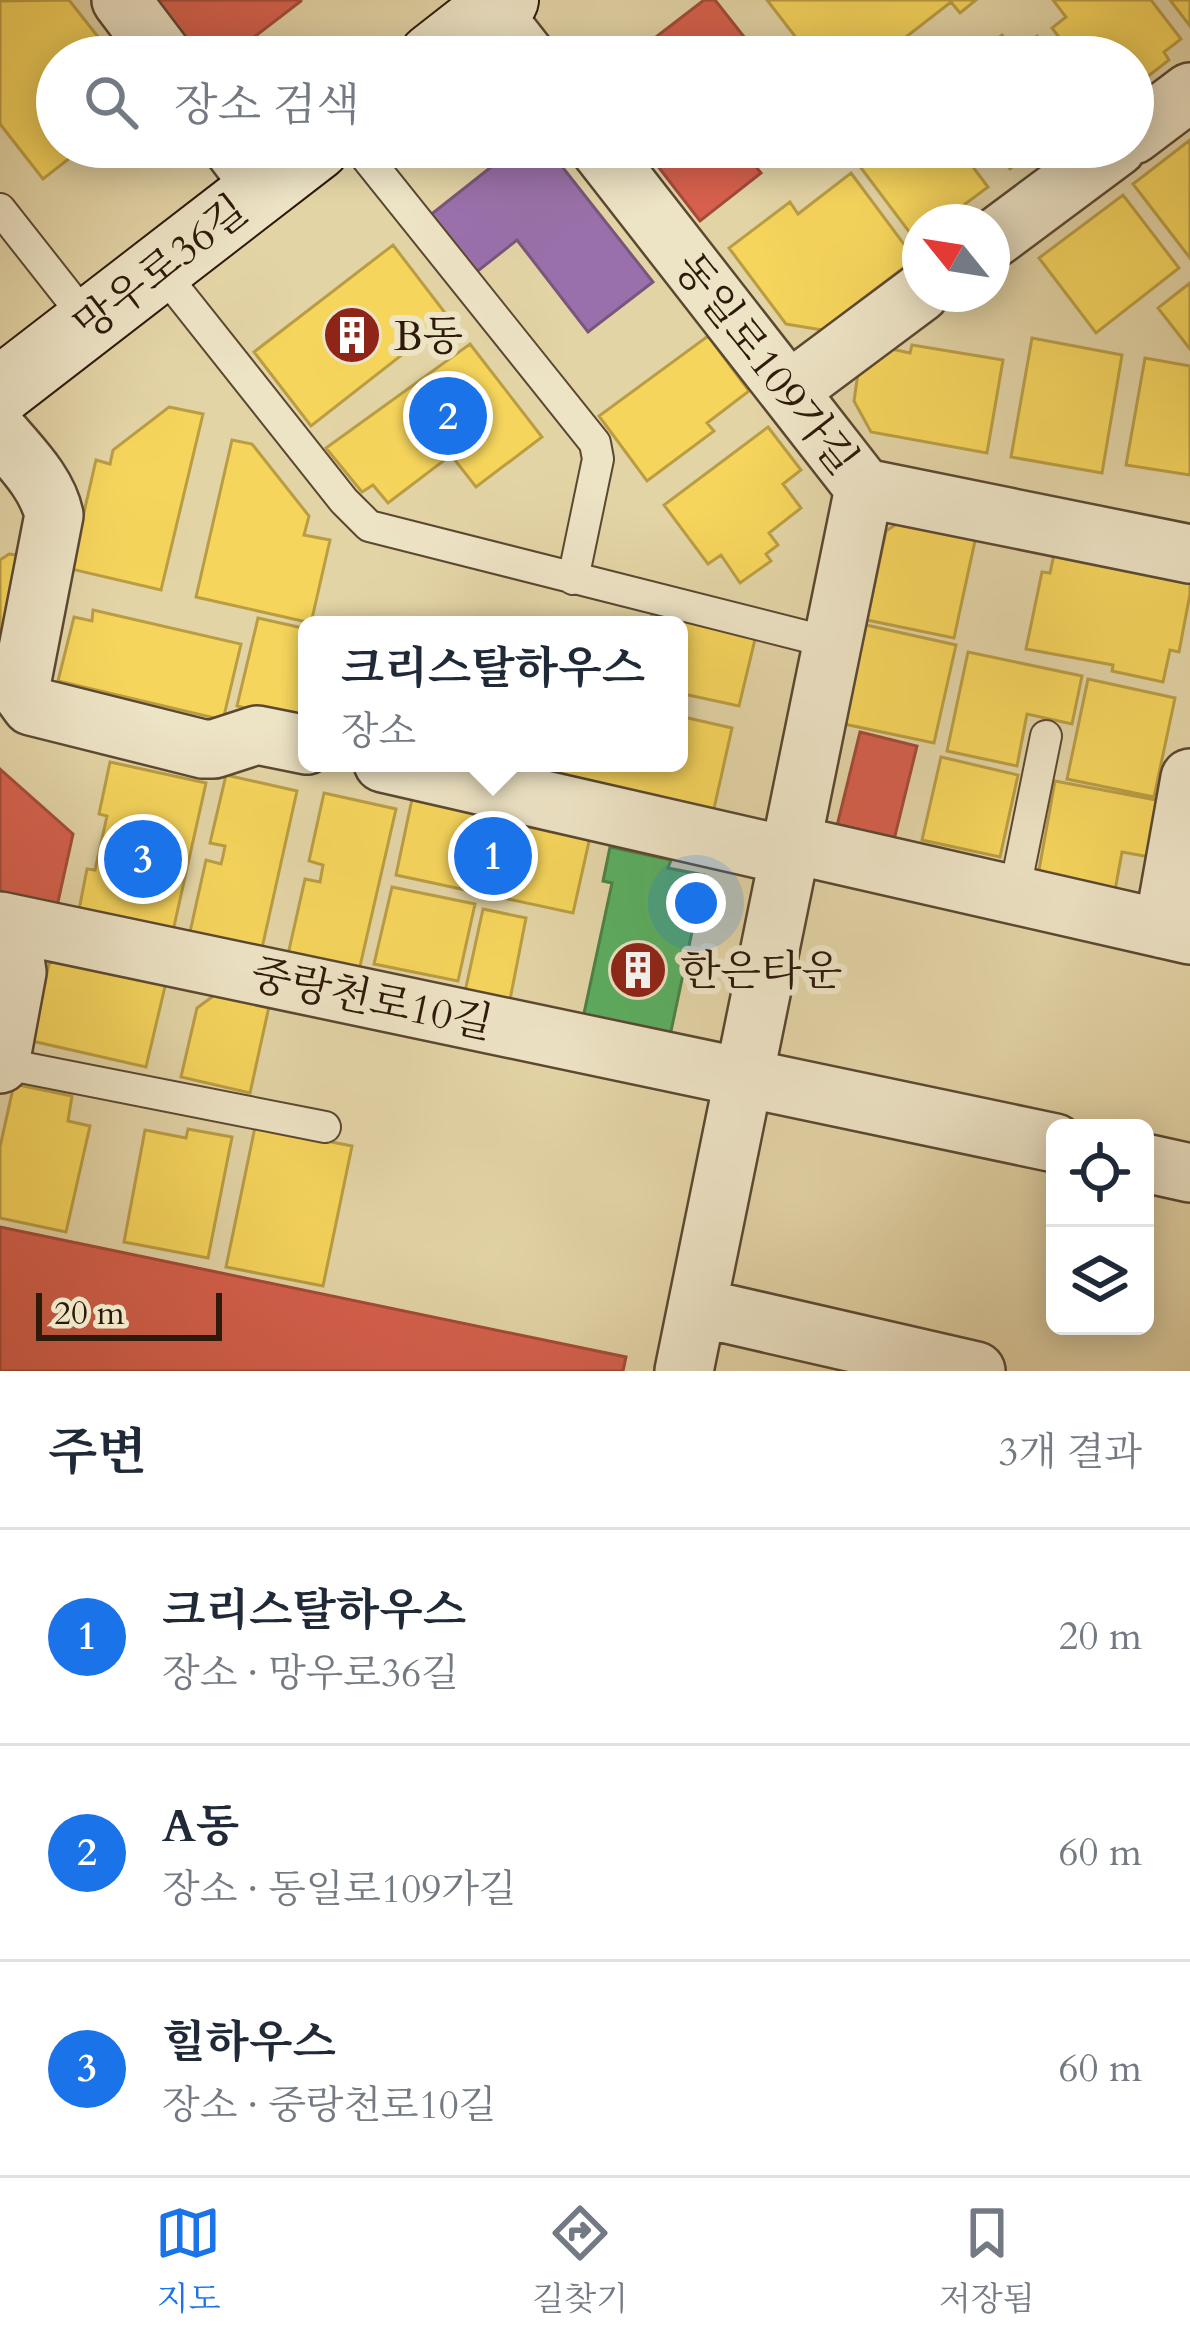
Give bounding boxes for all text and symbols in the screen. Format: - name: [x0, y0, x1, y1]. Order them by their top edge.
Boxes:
- search box: [36, 36, 1154, 168]
- icon: search: [78, 69, 144, 135]
- text: 장소 검색: [174, 75, 360, 136]
- street label: 망우로36길: [62, 183, 259, 354]
- north arrow: [902, 204, 1010, 312]
- street label: 동일로109가길: [661, 241, 871, 487]
- building icon: B동: [321, 304, 383, 366]
- place label: B동: [394, 308, 463, 365]
- pin: 2: [409, 371, 487, 461]
- popup: [298, 616, 688, 772]
- text: 크리스탈하우스: [341, 638, 645, 699]
- text: 장소: [341, 705, 416, 758]
- pin: 1: [454, 811, 532, 901]
- pin: 3: [104, 814, 182, 904]
- your location: [666, 873, 726, 933]
- building icon: 한은타운: [607, 939, 669, 1001]
- place label: 한은타운: [680, 943, 842, 1000]
- street label: 중랑천로10길: [246, 946, 498, 1053]
- map controls: [1046, 1119, 1154, 1335]
- button: locate: [1046, 1119, 1154, 1227]
- button: layers: [1046, 1227, 1154, 1335]
- scale bar: [36, 1287, 222, 1340]
- text: 20 m: [54, 1291, 125, 1336]
- text: 주변: [48, 1418, 147, 1488]
- text: 3개 결과: [999, 1426, 1142, 1479]
- text: 크리스탈하우스: [162, 1580, 466, 1641]
- text: 1: [77, 1610, 97, 1663]
- text: 20 m: [1059, 1610, 1142, 1663]
- text: 장소 · 망우로36길: [162, 1647, 459, 1700]
- text: A동: [162, 1796, 239, 1857]
- text: 2: [77, 1826, 97, 1879]
- text: 60 m: [1059, 1826, 1142, 1879]
- text: 장소 · 동일로109가길: [162, 1863, 517, 1916]
- text: 힐하우스: [162, 2012, 336, 2073]
- text: 3: [77, 2042, 97, 2095]
- text: 60 m: [1059, 2042, 1142, 2095]
- text: 장소 · 중랑천로10길: [162, 2079, 497, 2132]
- tab: 지도: [155, 2200, 221, 2322]
- tab: 길찾기: [532, 2200, 628, 2322]
- tab: 저장됨: [939, 2200, 1035, 2322]

